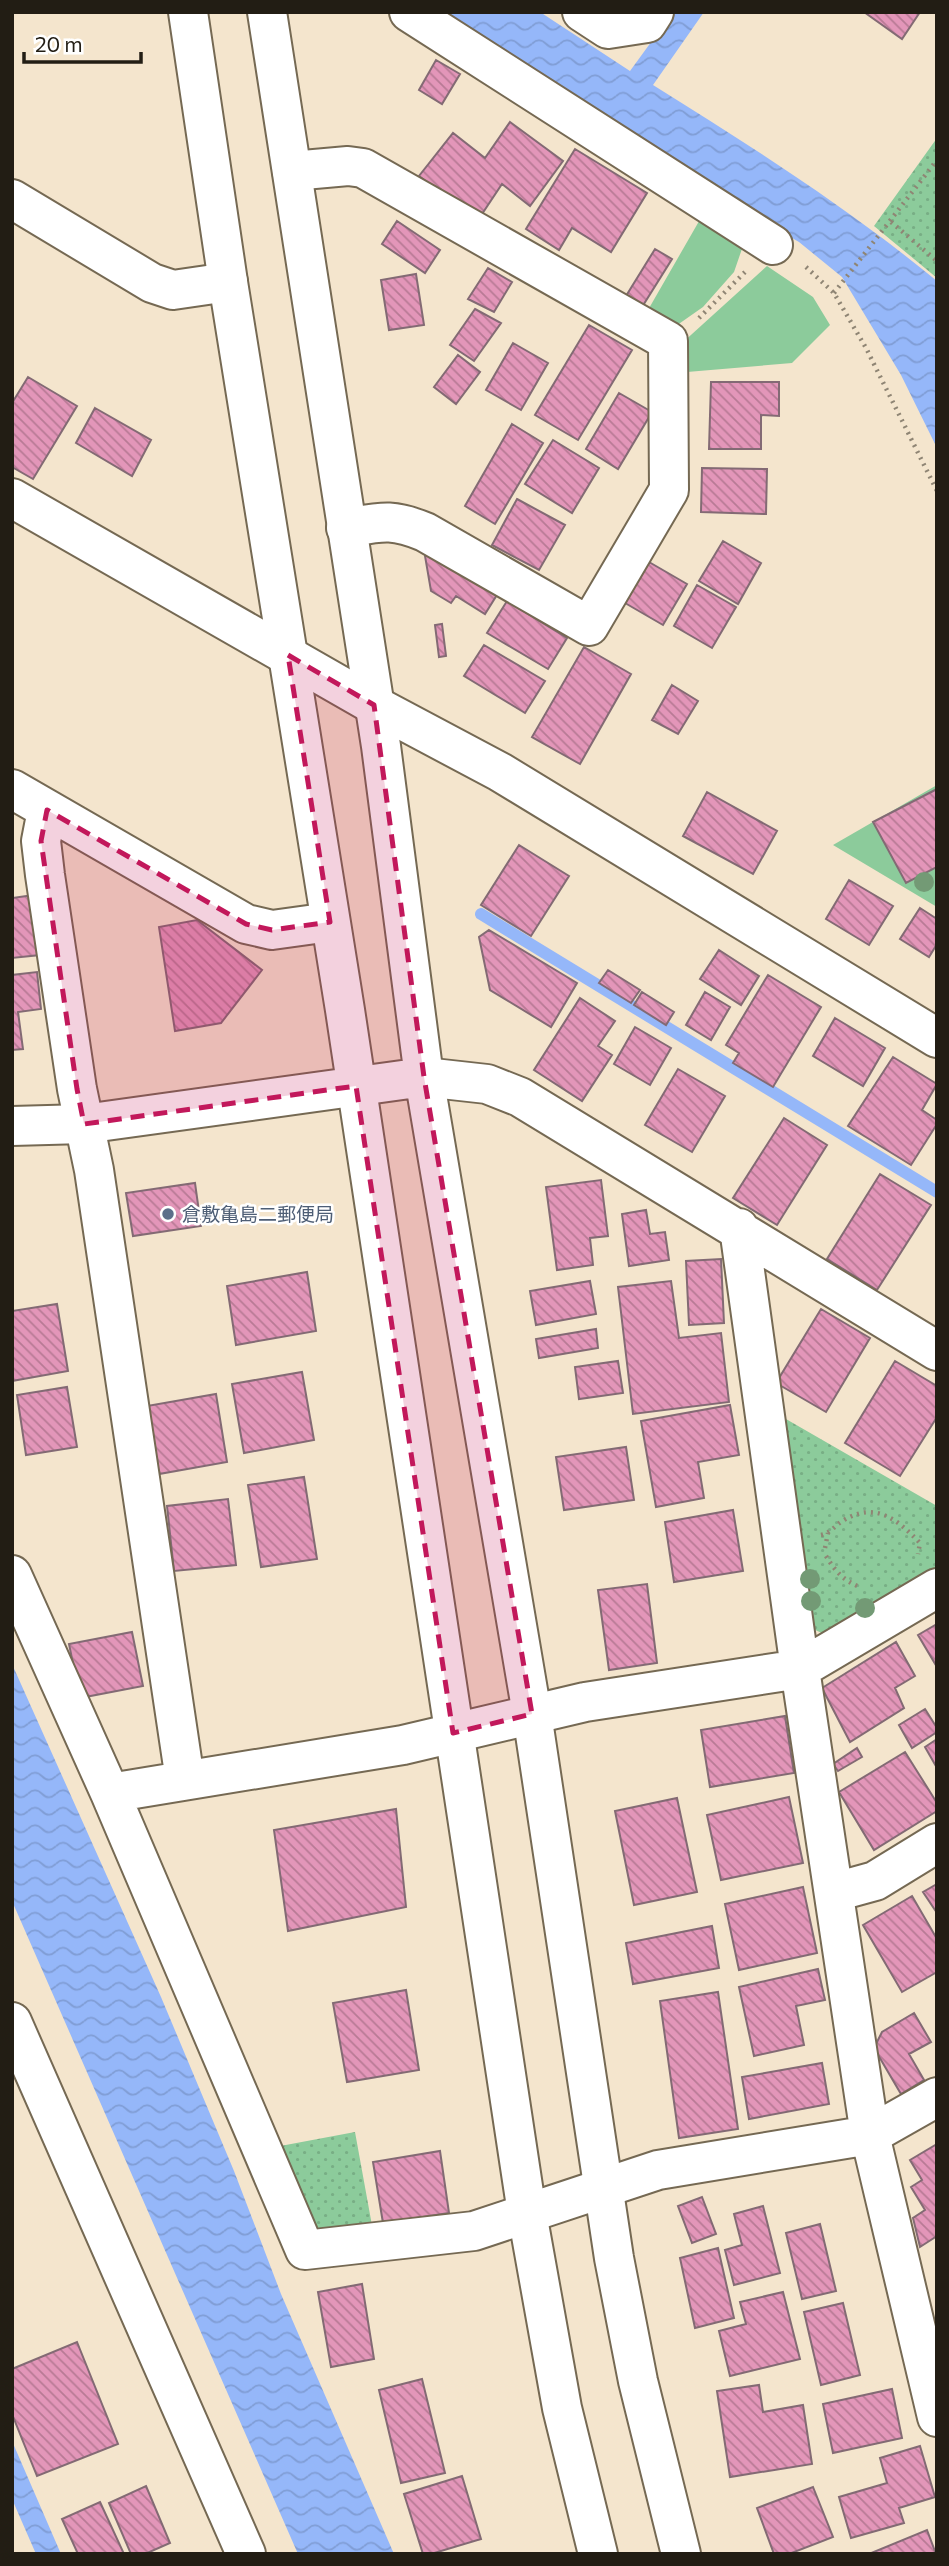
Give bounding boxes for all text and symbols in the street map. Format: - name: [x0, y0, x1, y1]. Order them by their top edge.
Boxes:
- scale bar: [24, 21, 142, 65]
- text: 20 m: [35, 31, 83, 56]
- place label: 倉敷亀島二郵便局: [182, 1202, 334, 1225]
- marker: 倉敷亀島二郵便局: [160, 1206, 176, 1222]

